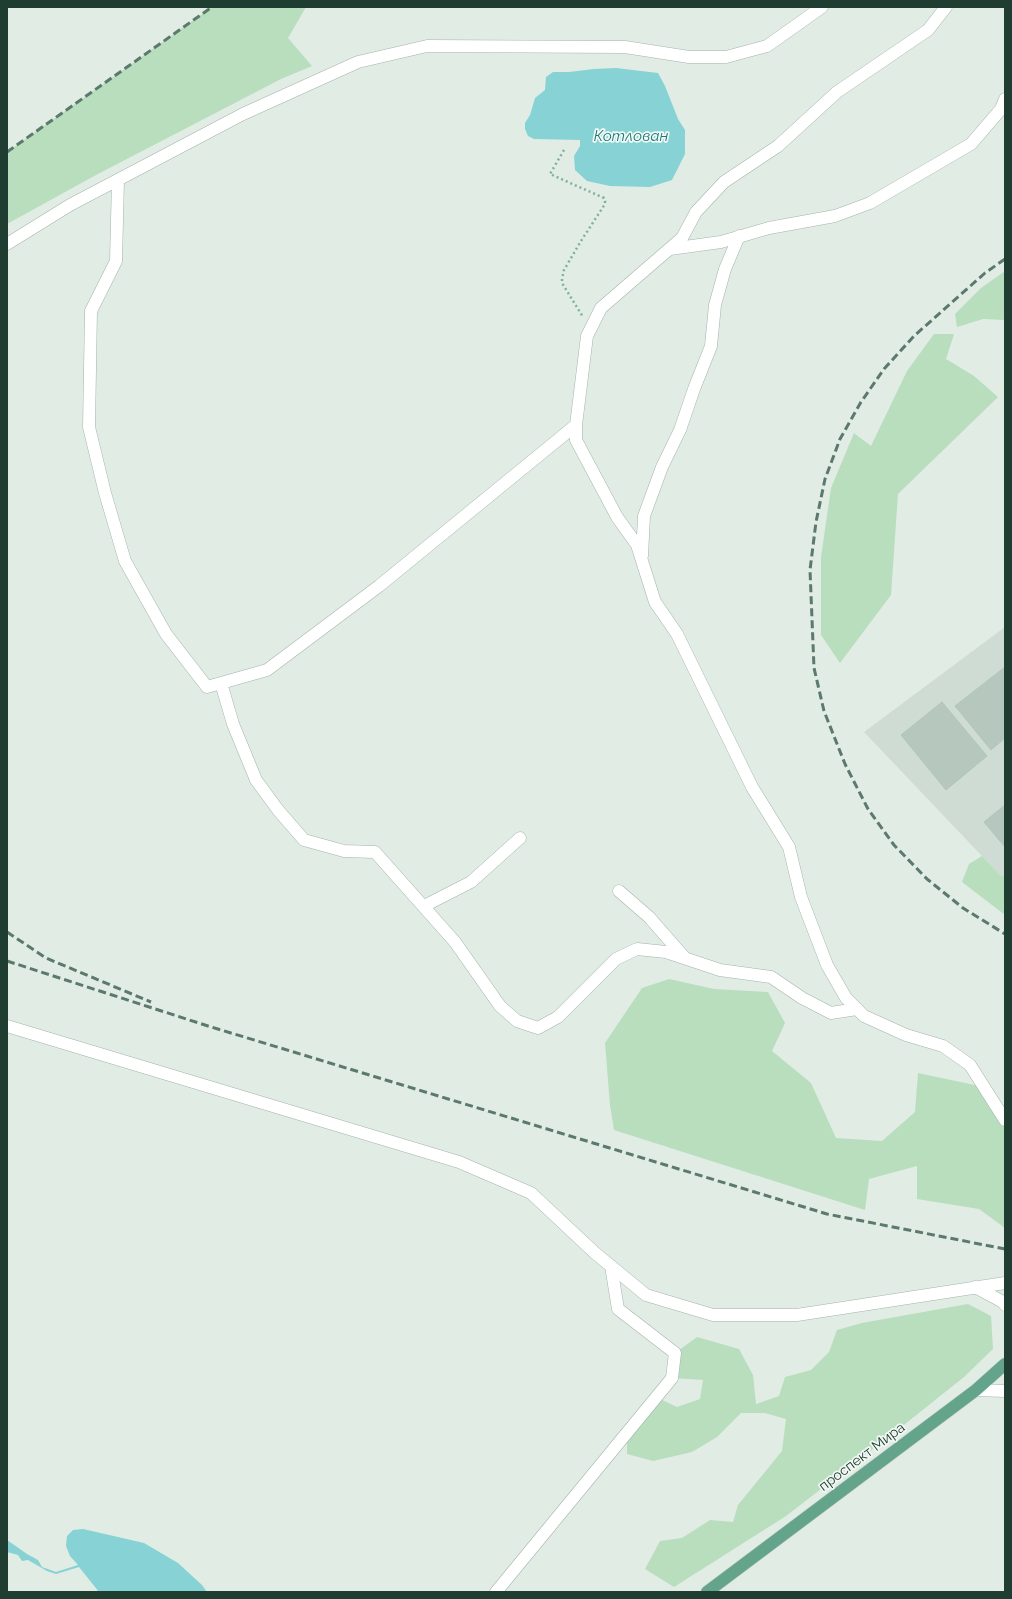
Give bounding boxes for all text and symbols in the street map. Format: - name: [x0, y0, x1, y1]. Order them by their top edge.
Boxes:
- water label: Котлован: [594, 127, 668, 145]
- street label: проспект Мира: [816, 1419, 908, 1495]

